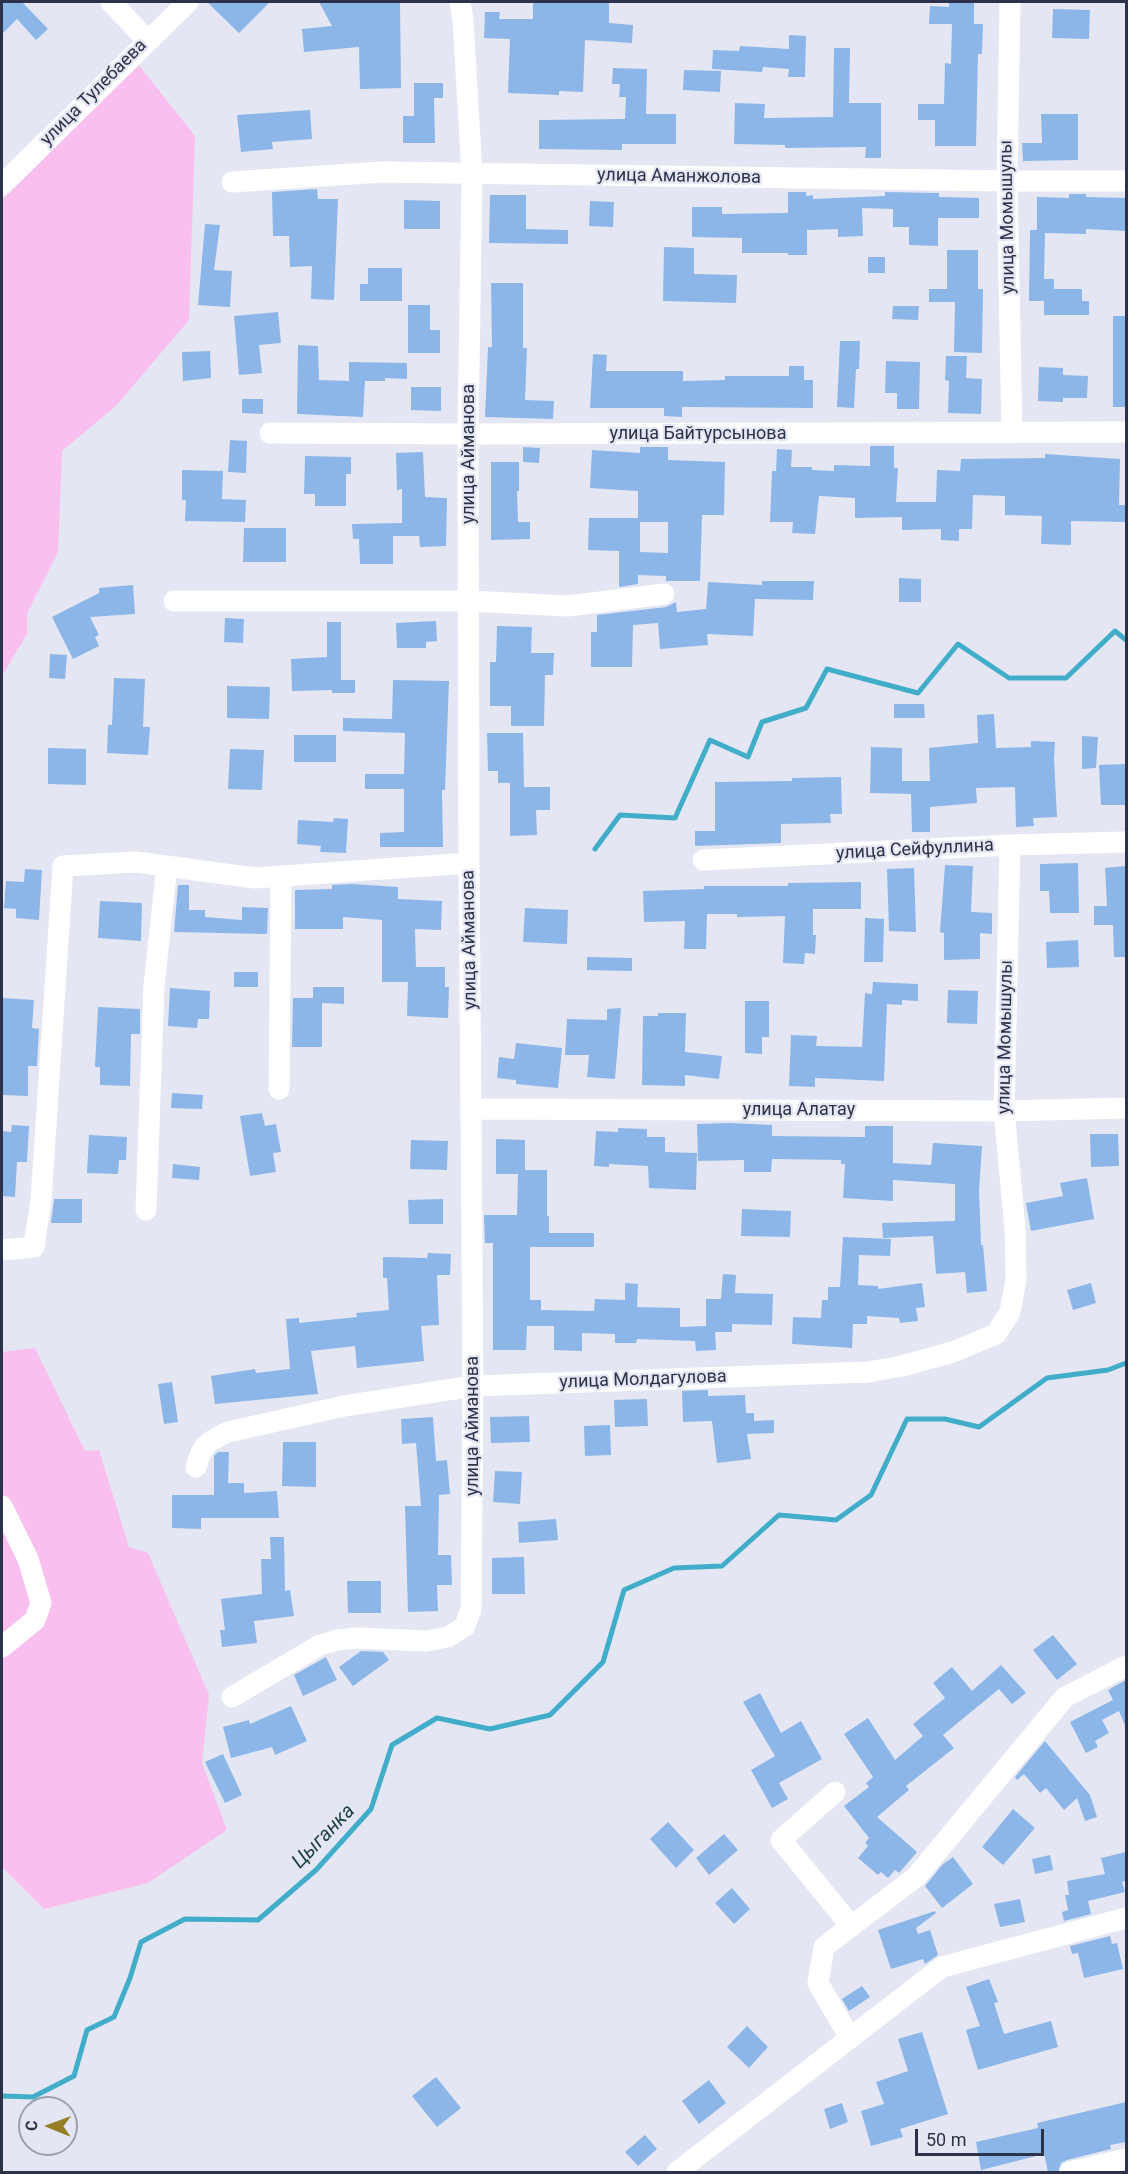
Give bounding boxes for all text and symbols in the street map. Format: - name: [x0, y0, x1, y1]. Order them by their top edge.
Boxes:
- street label: улица Тулебаева: [36, 35, 152, 151]
- street label: улица Момышулы: [996, 140, 1020, 294]
- street label: улица Аманжолова: [597, 165, 761, 189]
- street label: улица Айманова: [458, 384, 480, 524]
- street label: улица Байтурсынова: [610, 423, 786, 445]
- street label: улица Сейфуллина: [836, 835, 994, 865]
- street label: улица Айманова: [458, 870, 482, 1010]
- street label: улица Момышулы: [994, 960, 1018, 1114]
- street label: улица Алатау: [743, 1099, 855, 1121]
- street label: улица Айманова: [462, 1356, 484, 1496]
- street label: улица Молдагулова: [559, 1366, 727, 1394]
- water label: Цыганка: [287, 1800, 361, 1874]
- north arrow: [18, 2096, 78, 2156]
- scale bar: [918, 2117, 1047, 2155]
- text: С: [22, 2120, 41, 2131]
- text: 50 m: [926, 2129, 966, 2150]

